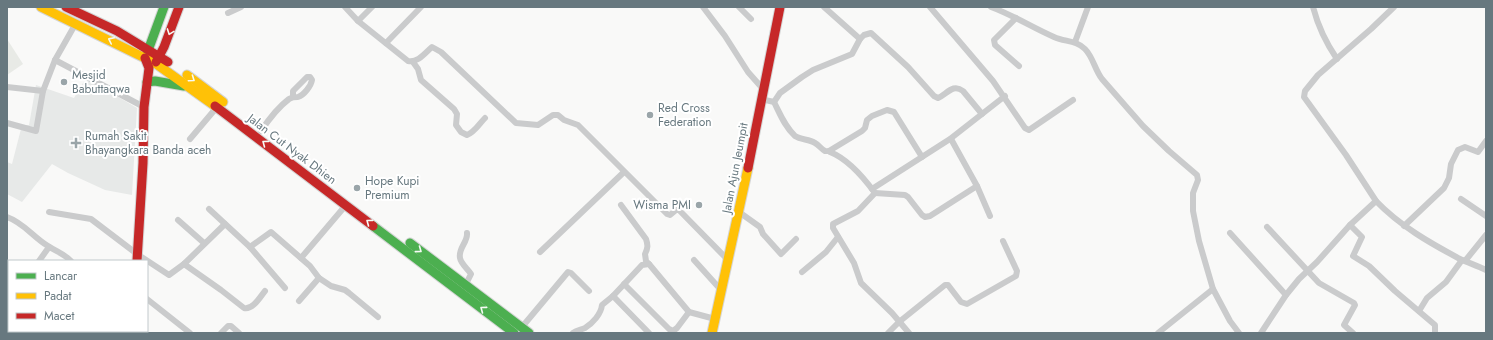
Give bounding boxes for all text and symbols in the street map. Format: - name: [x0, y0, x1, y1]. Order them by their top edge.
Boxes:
- one-way arrow: [166, 28, 174, 35]
- one-way arrow: [108, 37, 115, 45]
- place label: Mesjid Babuttaqwa: [72, 66, 130, 98]
- one-way arrow: [188, 74, 195, 82]
- marker: Mesjid Babuttaqwa: [59, 77, 69, 87]
- place label: Red Cross Federation: [658, 99, 712, 131]
- street label: Jalan Cut Nyak Dhien: [242, 108, 340, 189]
- marker: Red Cross Federation: [645, 110, 655, 120]
- street label: Jalan Ajun Jeumpit: [717, 121, 753, 217]
- place label: Rumah Sakit Bhayangkara Banda aceh: [85, 127, 211, 159]
- marker: Rumah Sakit Bhayangkara Banda aceh: [70, 137, 82, 149]
- one-way arrow: [262, 141, 269, 148]
- place label: Hope Kupi Premium: [365, 172, 419, 204]
- marker: Hope Kupi Premium: [352, 183, 362, 193]
- place label: Wisma PMI: [633, 196, 691, 214]
- marker: Wisma PMI: [694, 200, 704, 210]
- one-way arrow: [366, 220, 373, 227]
- one-way arrow: [414, 245, 421, 252]
- legend: [8, 260, 148, 332]
- text: Lancar: [44, 267, 78, 285]
- text: Padat: [44, 287, 72, 305]
- text: Macet: [44, 307, 74, 325]
- one-way arrow: [480, 307, 487, 314]

